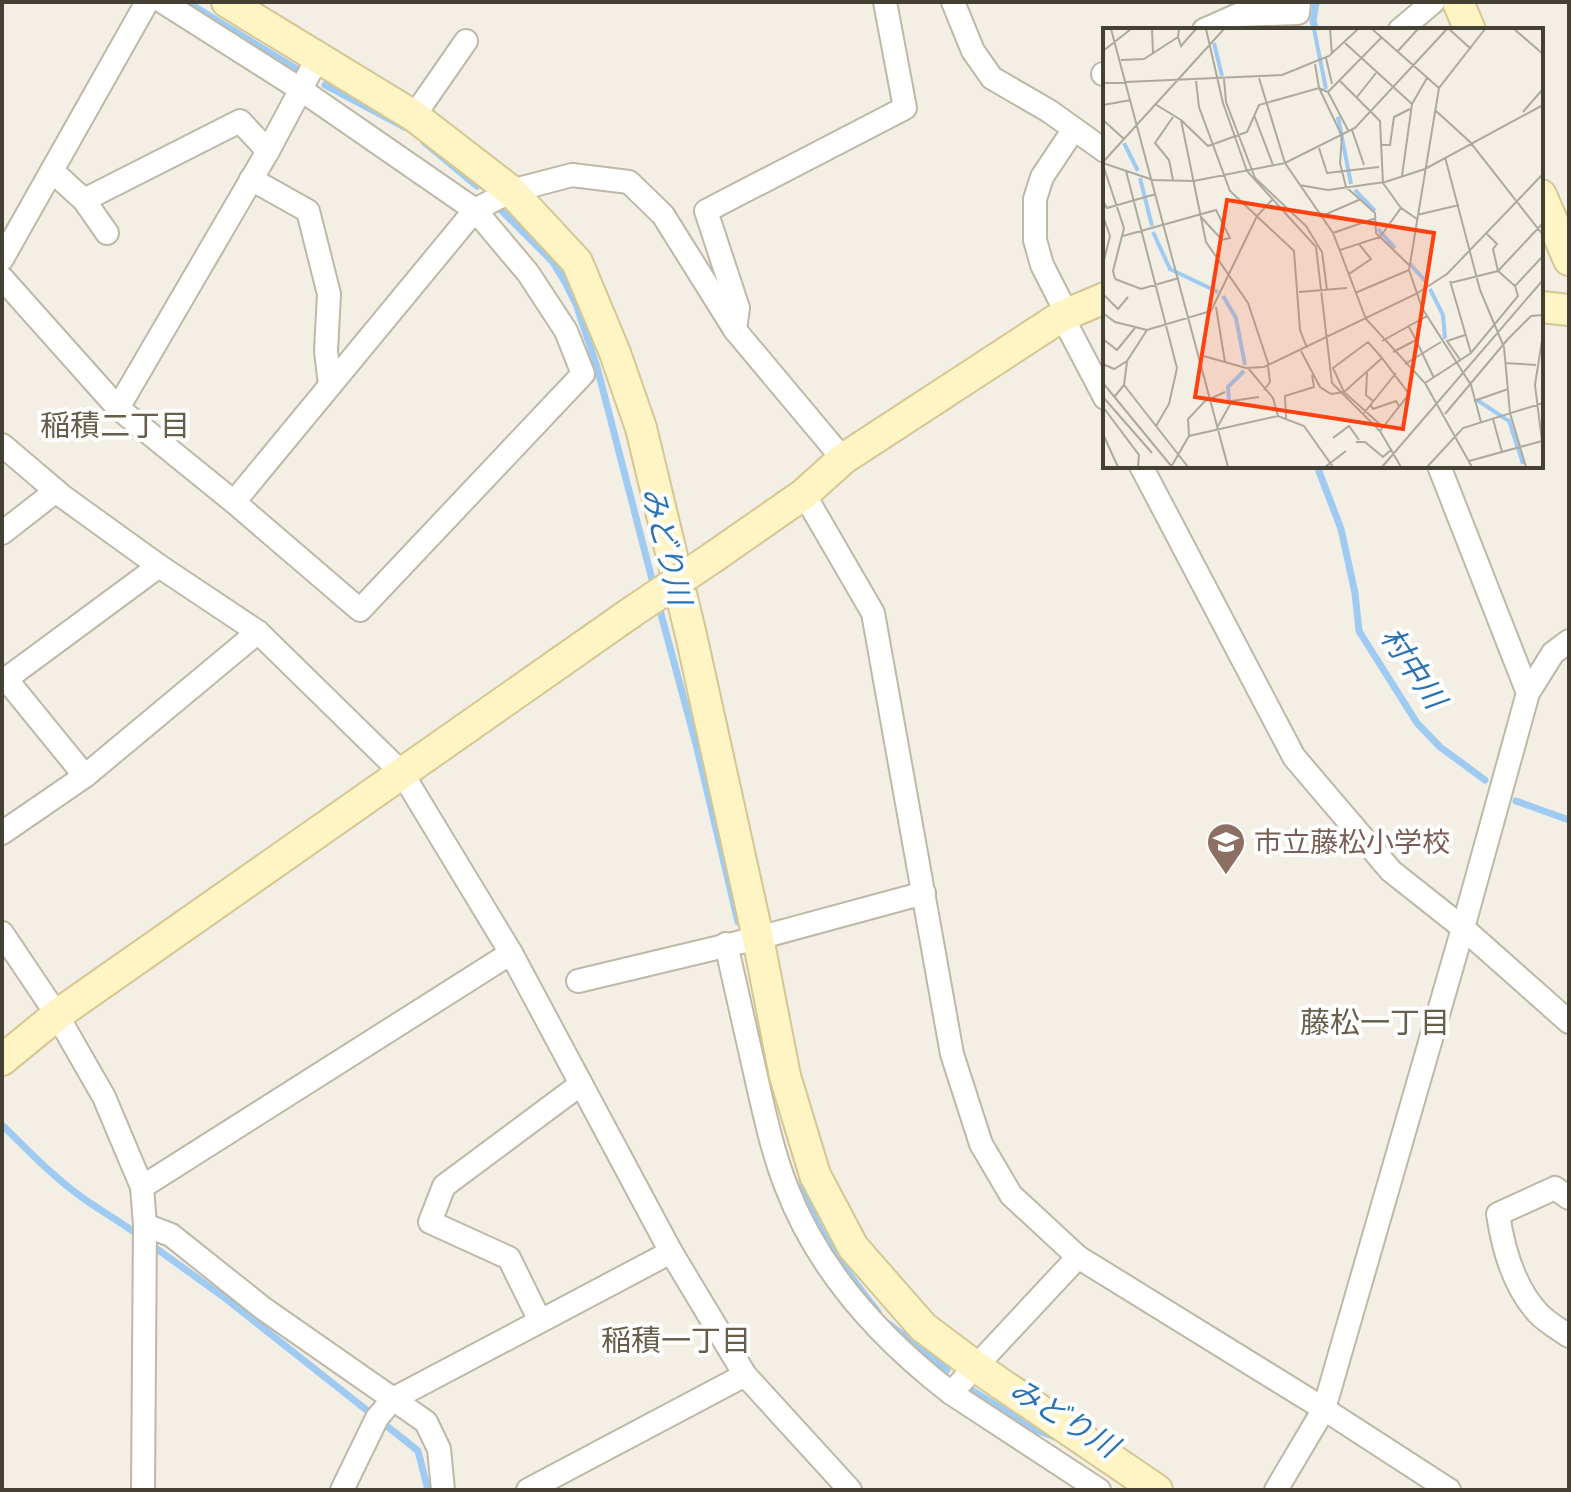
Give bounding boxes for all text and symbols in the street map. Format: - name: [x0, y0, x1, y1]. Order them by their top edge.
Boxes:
- inset map: [1103, 28, 1543, 468]
- district label: 稲積二丁目: [40, 409, 190, 442]
- water label: みどり川: [636, 484, 698, 611]
- water label: 村中川: [1375, 621, 1454, 717]
- school or university icon: 市立藤松小学校: [1205, 821, 1247, 876]
- place label: 市立藤松小学校: [1254, 827, 1450, 858]
- district label: 藤松一丁目: [1300, 1006, 1450, 1039]
- district label: 稲積一丁目: [601, 1324, 751, 1357]
- water label: みどり川: [1005, 1372, 1126, 1465]

